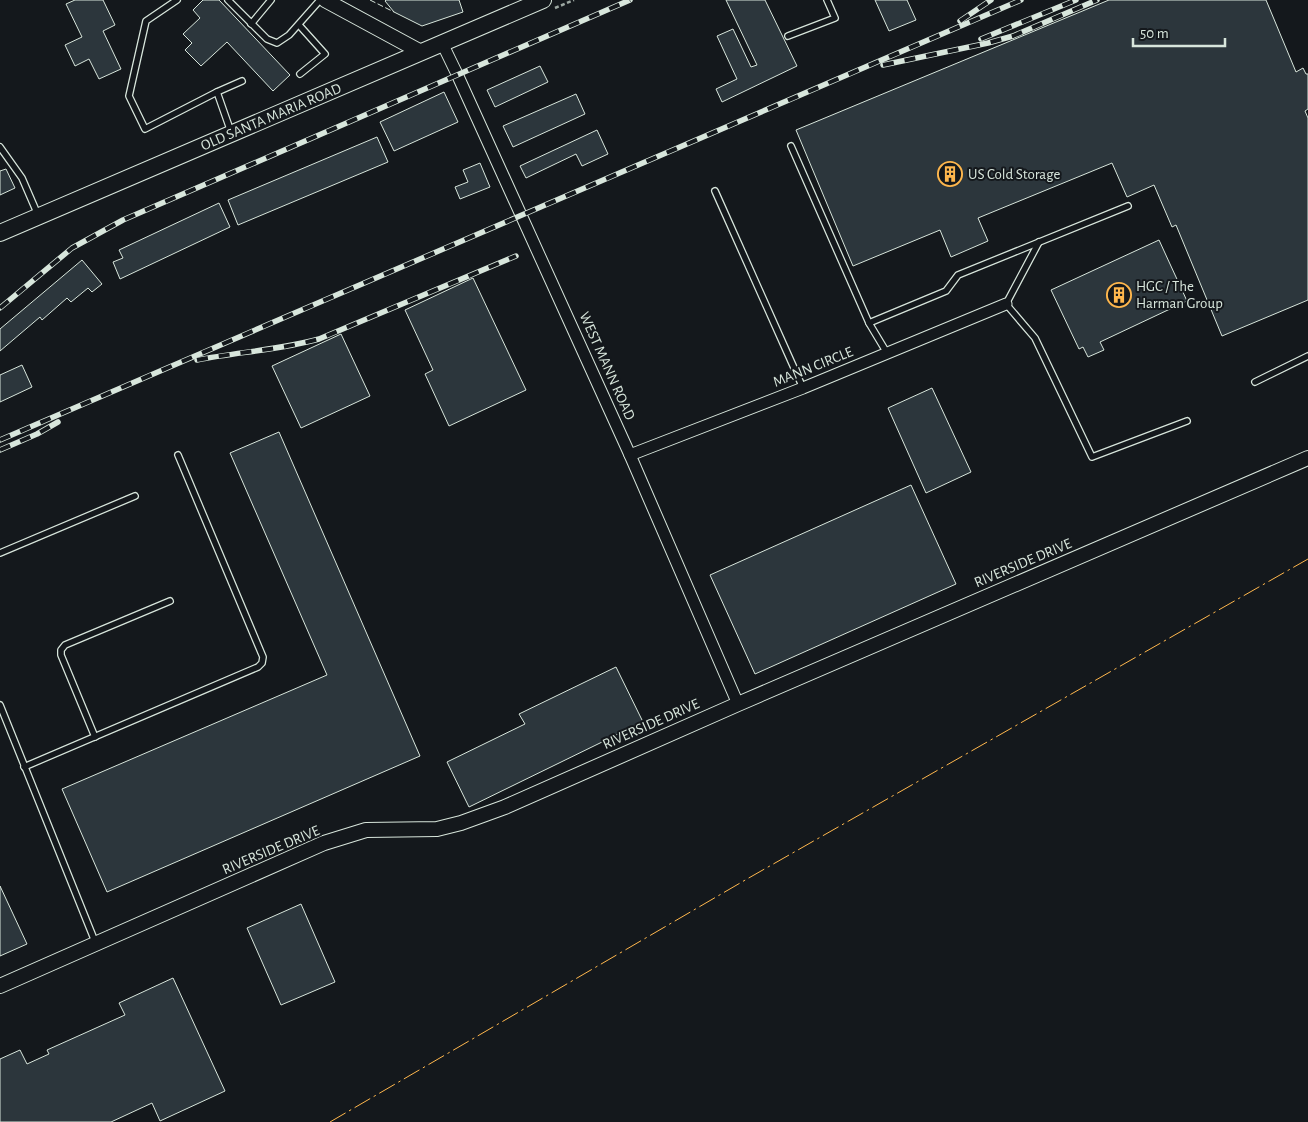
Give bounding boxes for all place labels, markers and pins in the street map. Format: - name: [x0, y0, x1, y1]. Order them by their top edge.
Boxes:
- building icon: US Cold Storage: [937, 161, 963, 187]
- place label: US Cold Storage: [968, 167, 1061, 182]
- place label: HGC / The Harman Group: [1136, 279, 1223, 311]
- building icon: HGC / The Harman Group: [1106, 282, 1132, 308]

